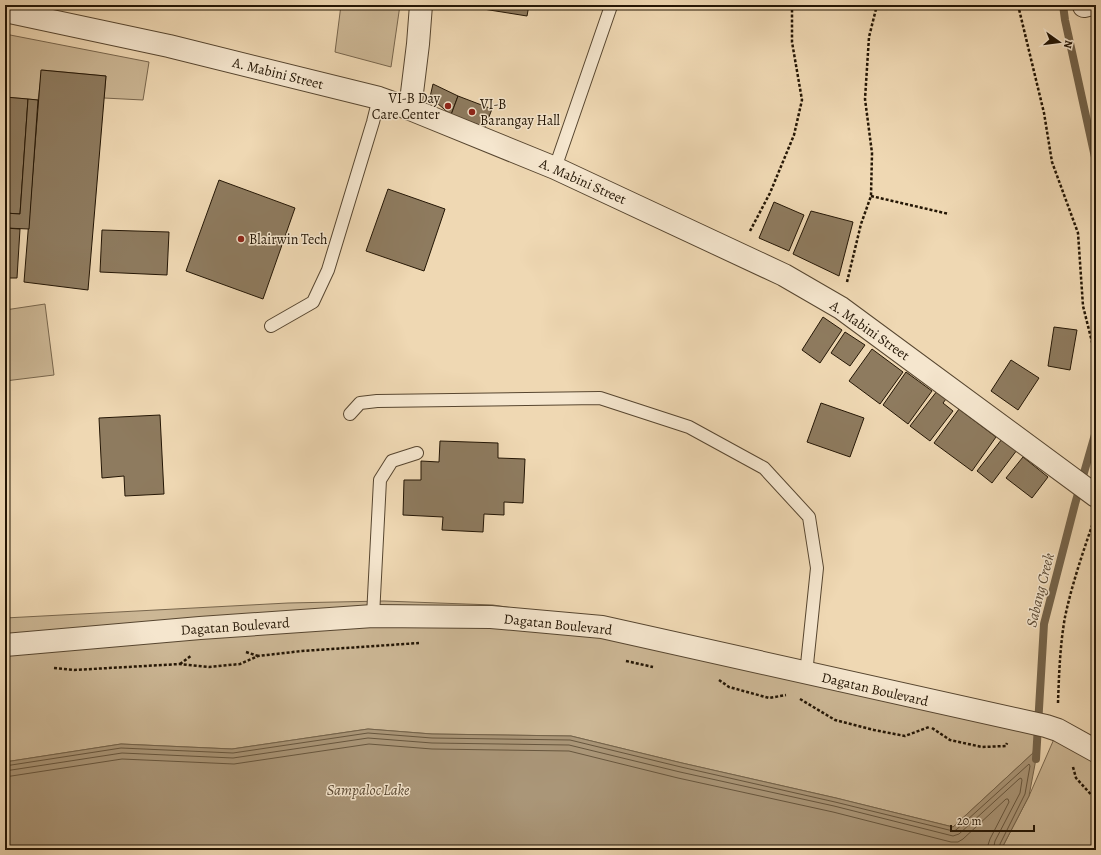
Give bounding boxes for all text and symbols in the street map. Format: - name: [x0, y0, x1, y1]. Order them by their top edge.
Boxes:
- north arrow: [1039, 22, 1079, 62]
- text: N: [1060, 39, 1076, 50]
- street label: A. Mabini Street: [229, 53, 326, 94]
- place label: VI-B Day Care Center: [372, 89, 441, 124]
- place label: VI-B Barangay Hall: [479, 95, 561, 130]
- marker: VI-B Day Care Center: [443, 101, 453, 111]
- marker: VI-B Barangay Hall: [467, 107, 477, 117]
- street label: A. Mabini Street: [536, 153, 630, 209]
- place label: Blairwin Tech: [249, 230, 328, 249]
- marker: Blairwin Tech: [236, 234, 246, 244]
- street label: A. Mabini Street: [825, 295, 914, 365]
- water label: Sabang Creek: [1021, 551, 1059, 629]
- street label: Dagatan Boulevard: [503, 609, 614, 640]
- street label: Dagatan Boulevard: [180, 613, 291, 640]
- street label: Dagatan Boulevard: [820, 668, 931, 711]
- water label: Sampaloc Lake: [327, 780, 410, 800]
- scale bar: [951, 807, 1034, 833]
- text: 20 m: [957, 813, 981, 829]

